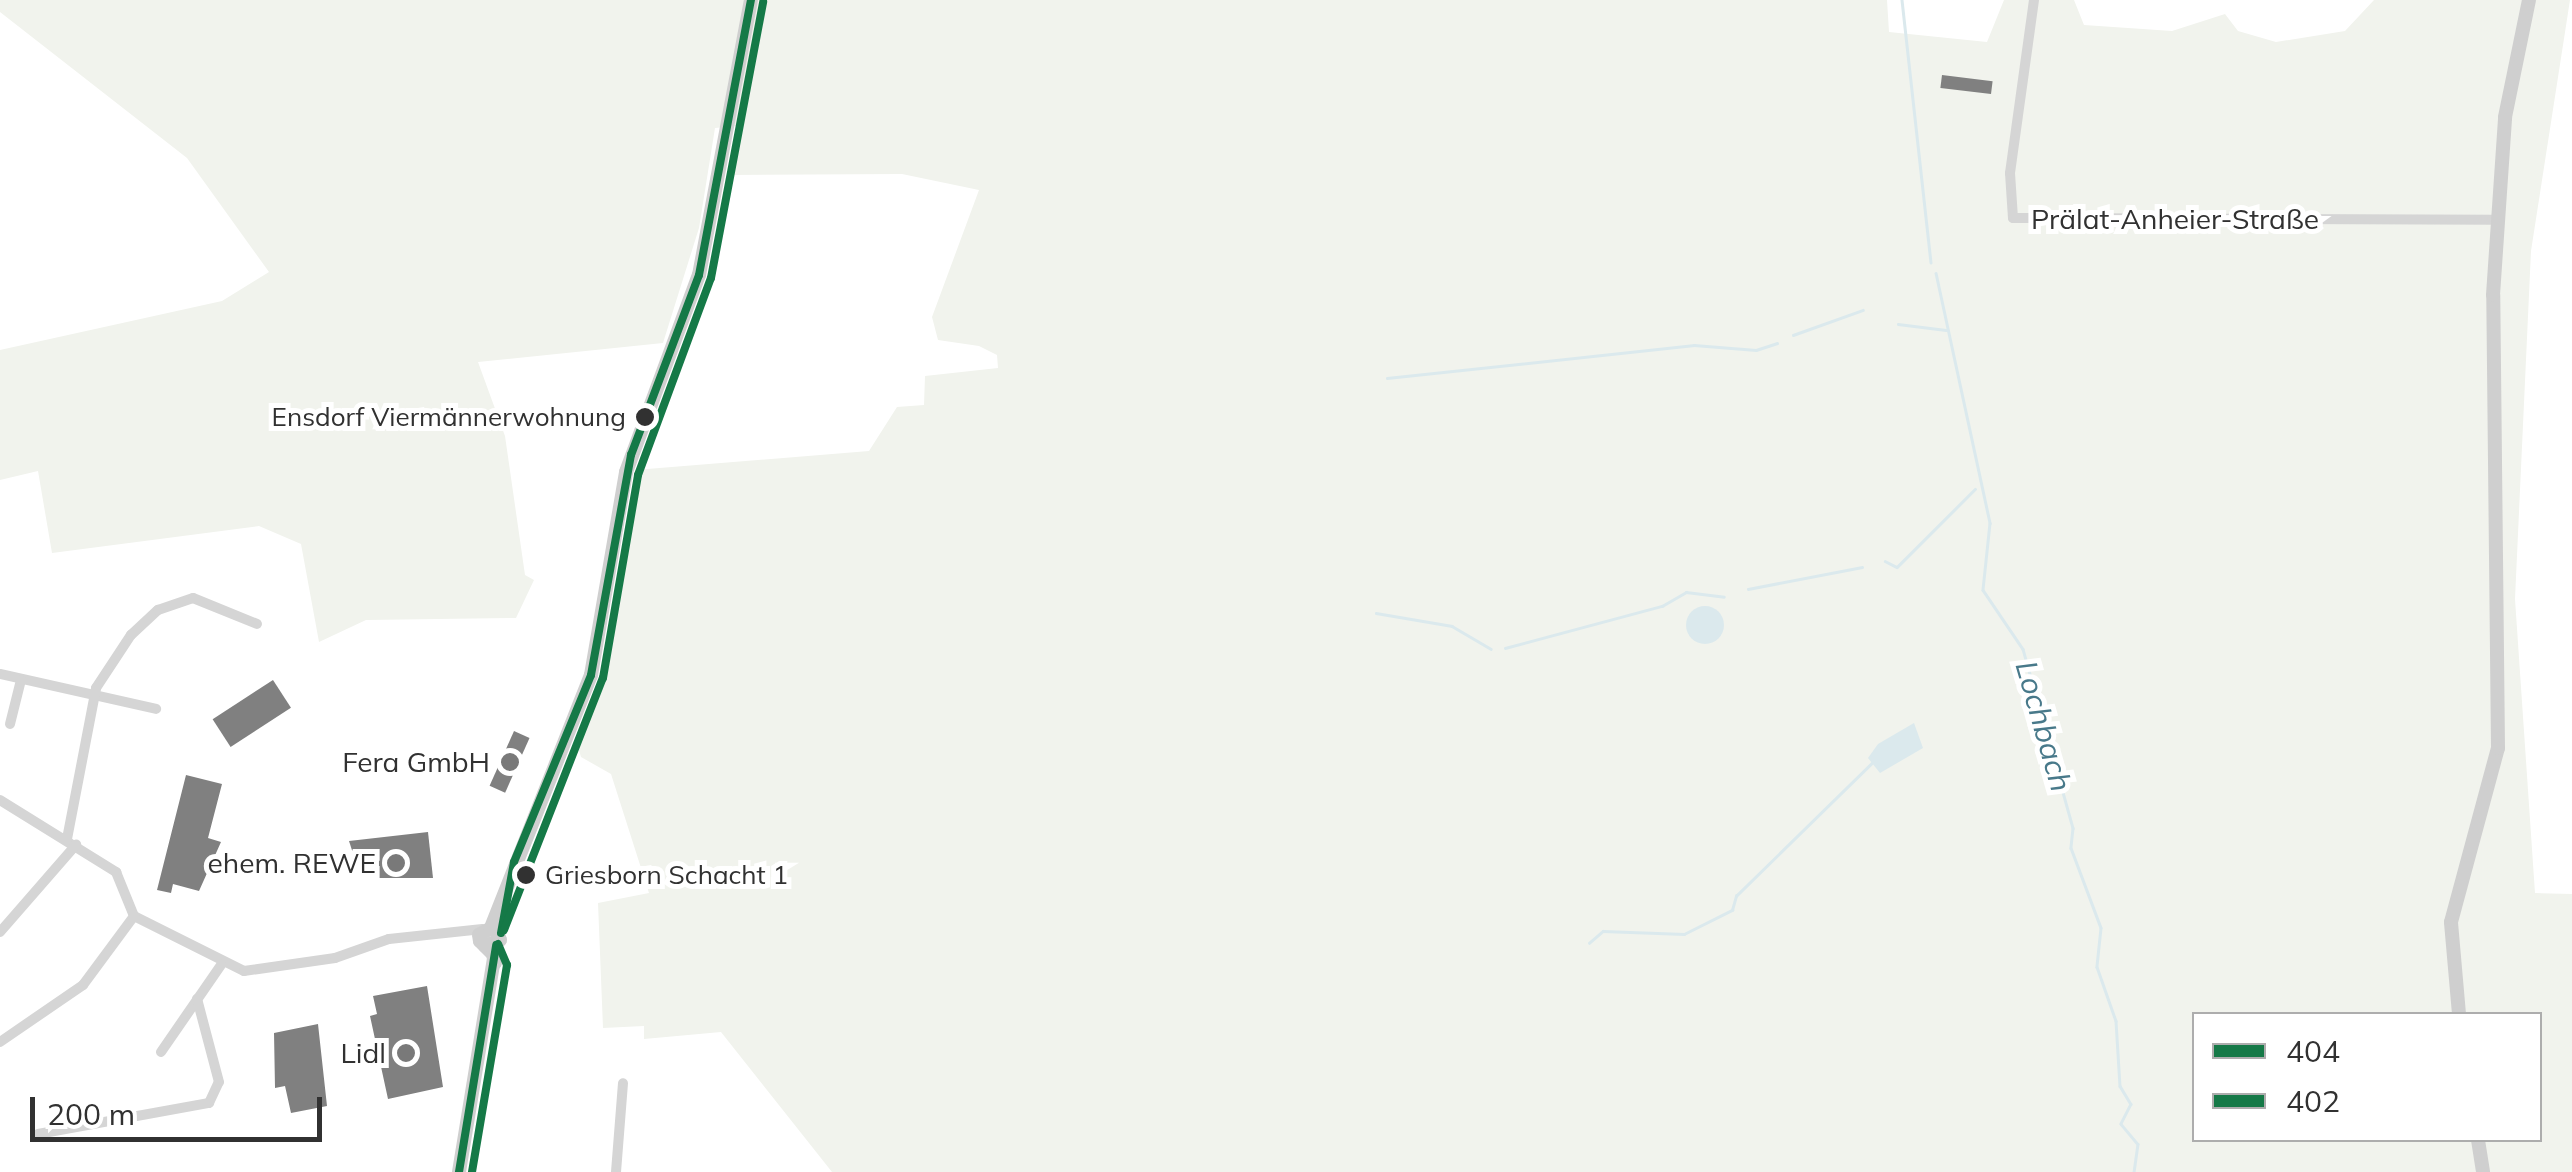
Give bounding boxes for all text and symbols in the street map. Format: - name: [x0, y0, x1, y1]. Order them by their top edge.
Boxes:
- street label: Prälat-Anheier-Straße: [2031, 202, 2319, 236]
- place label: Ensdorf Viermännerwohnung: [272, 401, 626, 433]
- marker: Ensdorf Viermännerwohnung: [635, 407, 655, 427]
- water label: Lochbach: [2008, 657, 2080, 795]
- place label: Fera GmbH: [342, 745, 490, 779]
- marker: Fera GmbH: [499, 751, 521, 773]
- place label: ehem. REWE: [208, 846, 376, 880]
- marker: ehem. REWE: [385, 852, 407, 874]
- place label: Griesborn Schacht 1: [545, 859, 788, 891]
- marker: Griesborn Schacht 1: [516, 865, 536, 885]
- legend: [2192, 1012, 2542, 1142]
- text: 404: [2286, 1032, 2340, 1070]
- place label: Lidl: [341, 1036, 386, 1070]
- marker: Lidl: [395, 1042, 417, 1064]
- scale bar: [35, 1077, 328, 1139]
- text: 402: [2286, 1082, 2340, 1120]
- text: 200 m: [47, 1095, 135, 1133]

